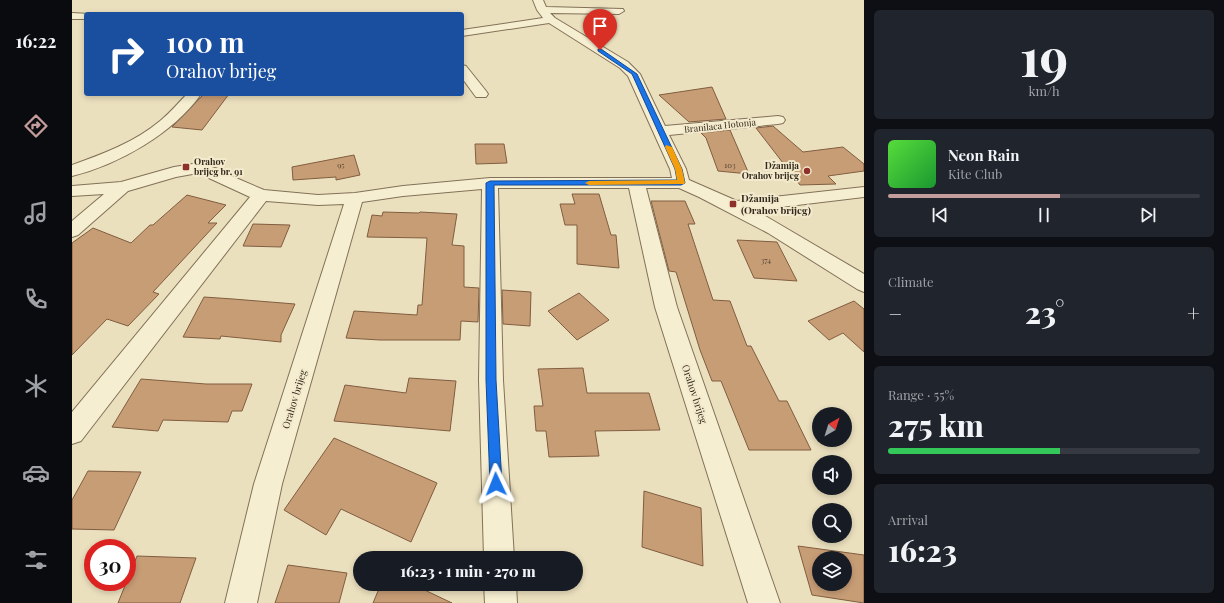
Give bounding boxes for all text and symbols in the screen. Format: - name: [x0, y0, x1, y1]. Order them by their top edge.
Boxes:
- pin: [583, 9, 617, 50]
- icon: arrive: [589, 15, 611, 37]
- text: 19: [1020, 21, 1068, 90]
- text: 100 m: [166, 23, 245, 60]
- icon: right: [100, 28, 152, 80]
- text: 16:22: [15, 29, 57, 53]
- text: Orahov brijeg: [166, 59, 276, 83]
- text: km/h: [1028, 82, 1060, 99]
- icon: directions: [22, 112, 50, 140]
- street label: Branilaca Hotonja: [683, 115, 757, 135]
- text: Neon Rain: [948, 145, 1019, 165]
- place label: Orahov brijeg br. 91: [194, 155, 243, 177]
- house number: 95: [337, 159, 345, 170]
- house number: 103: [724, 159, 736, 170]
- place label: Džamija Orahov brijeg: [742, 159, 799, 181]
- marker: Orahov brijeg br. 91: [181, 162, 191, 172]
- text: Kite Club: [948, 165, 1002, 182]
- marker: Džamija Orahov brijeg: [802, 166, 812, 176]
- place label: Džamija (Orahov brijeg): [741, 191, 811, 217]
- icon: music: [22, 199, 50, 227]
- marker: Džamija (Orahov brijeg): [728, 199, 738, 209]
- icon: previous: [929, 204, 951, 226]
- icon: pause: [1033, 204, 1055, 226]
- icon: next: [1137, 204, 1159, 226]
- house number: 374: [761, 254, 771, 265]
- text: Climate: [888, 273, 934, 290]
- icon: phone: [22, 285, 50, 313]
- text: 23°: [1025, 292, 1064, 332]
- text: −: [888, 298, 902, 328]
- text: +: [1187, 298, 1200, 328]
- street label: Orahov brijeg: [679, 363, 711, 426]
- street label: Orahov brijeg: [278, 367, 310, 430]
- icon: climate: [22, 372, 50, 400]
- text: Range · 55%: [888, 386, 954, 403]
- text: 275 km: [888, 405, 984, 445]
- north arrow: [812, 407, 852, 447]
- map controls: [812, 407, 852, 591]
- button: sound: [812, 455, 852, 495]
- icon: car: [22, 459, 50, 487]
- position arrow: [475, 463, 517, 505]
- button: search: [812, 503, 852, 543]
- text: Arrival: [888, 511, 928, 528]
- text: 16:23: [888, 530, 957, 570]
- speed limit sign: 30: [84, 539, 136, 591]
- icon: filters: [22, 546, 50, 574]
- button: layers: [812, 551, 852, 591]
- text: 16:23 · 1 min · 270 m: [400, 561, 536, 581]

